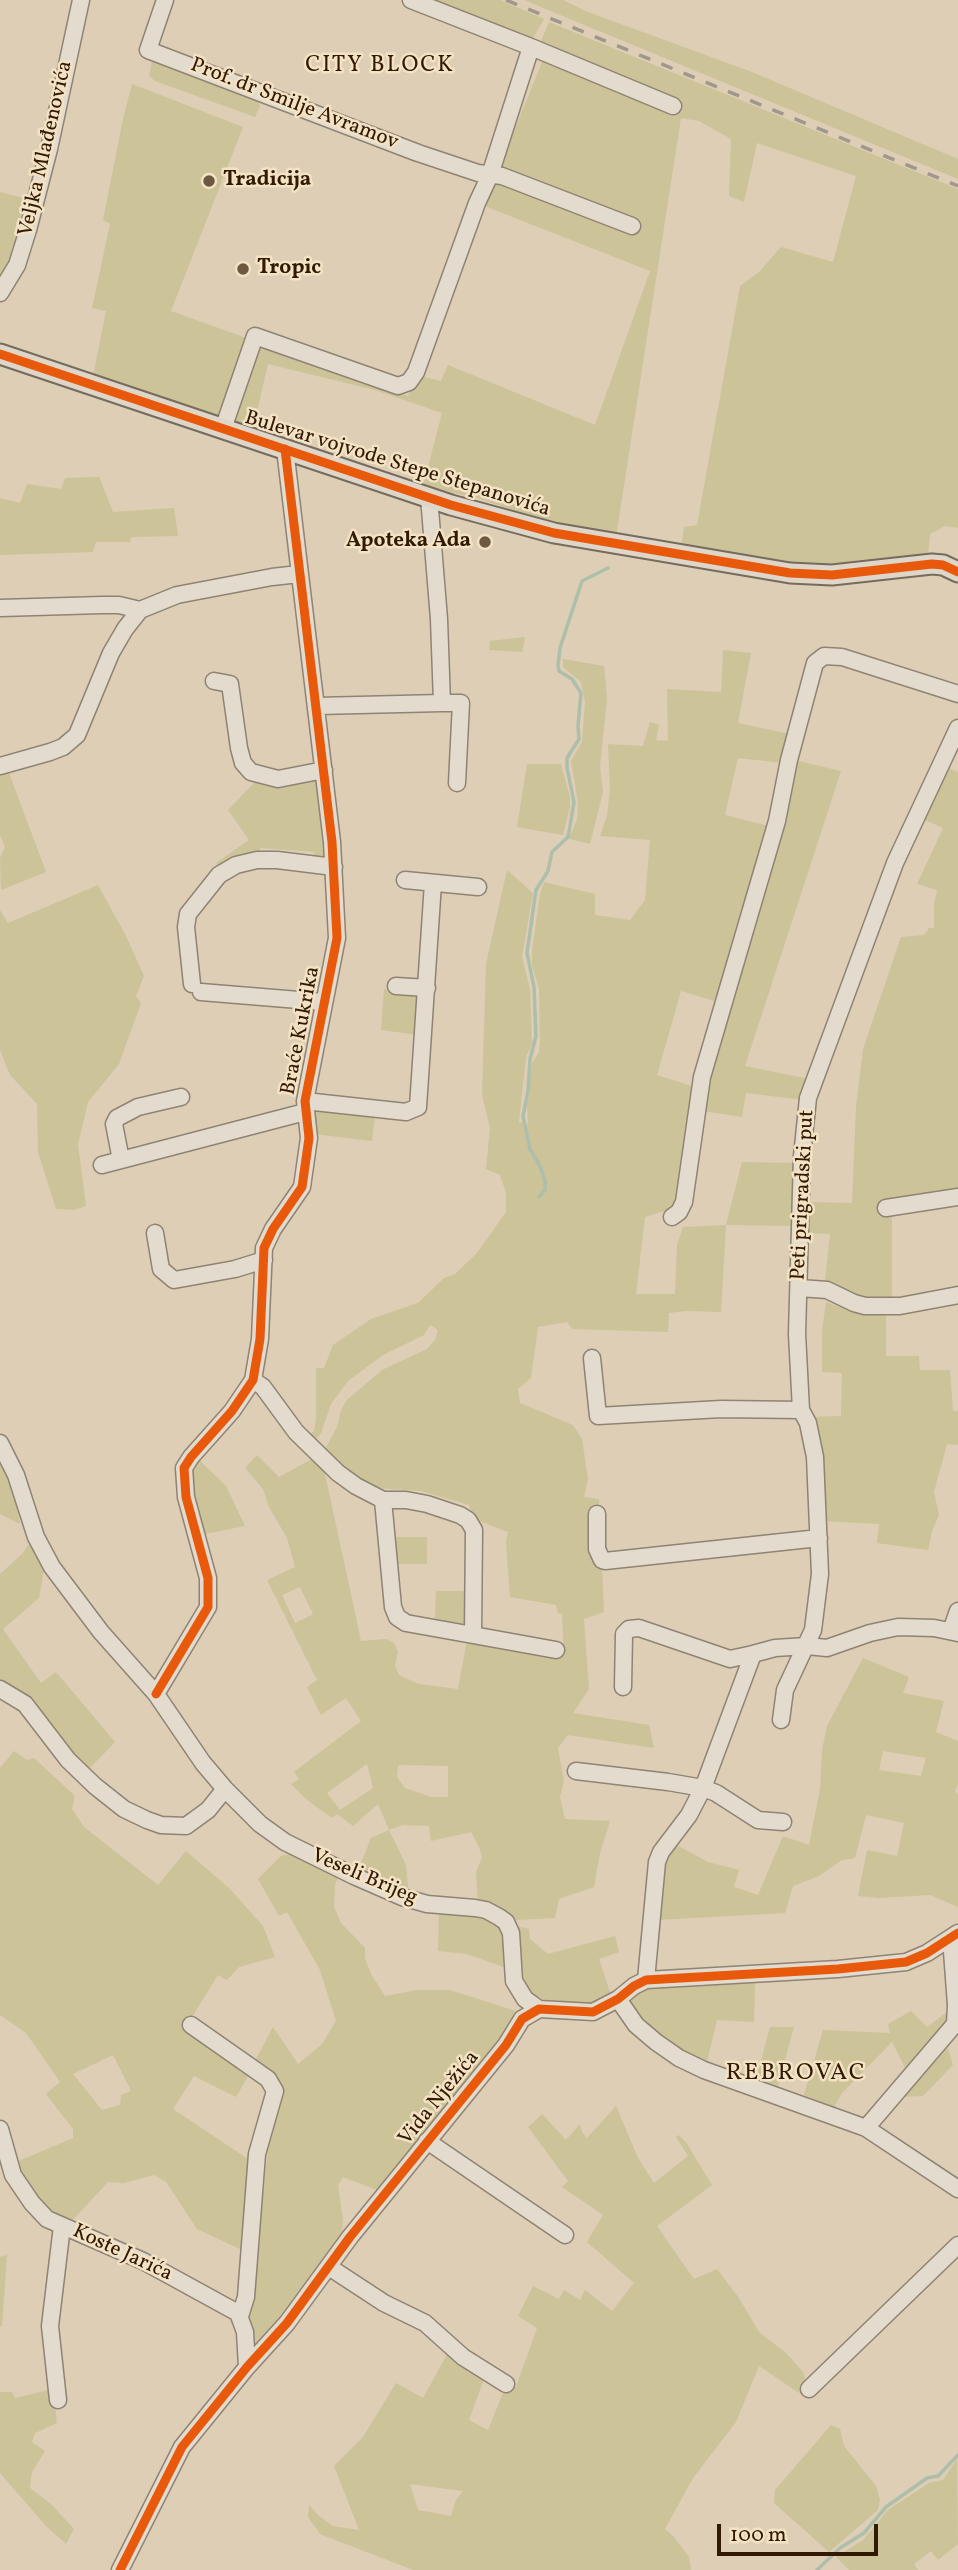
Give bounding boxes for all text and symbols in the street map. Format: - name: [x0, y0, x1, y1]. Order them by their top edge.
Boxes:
- district label: CITY BLOCK: [306, 53, 454, 81]
- street label: Prof. dr Smilje Avramov: [186, 54, 402, 156]
- street label: Veljka Mlađenovića: [15, 59, 79, 239]
- place label: Tradicija: [223, 168, 311, 194]
- marker: Tradicija: [201, 173, 217, 189]
- place label: Tropic: [257, 256, 321, 282]
- marker: Tropic: [235, 261, 251, 277]
- street label: Bulevar vojvode Stepe Stepanovića: [241, 406, 553, 524]
- place label: Apoteka Ada: [346, 529, 471, 555]
- marker: Apoteka Ada: [477, 534, 493, 550]
- street label: Braće Kukrika: [277, 965, 327, 1097]
- street label: Peti prigradski put: [787, 1109, 821, 1281]
- street label: Veseli Brijeg: [307, 1844, 421, 1912]
- street label: Vida Nježića: [394, 2047, 486, 2151]
- district label: REBROVAC: [727, 2061, 865, 2089]
- street label: Koste Jarića: [68, 2220, 176, 2288]
- scale bar: [720, 2510, 881, 2554]
- text: 100 m: [730, 2521, 787, 2550]

